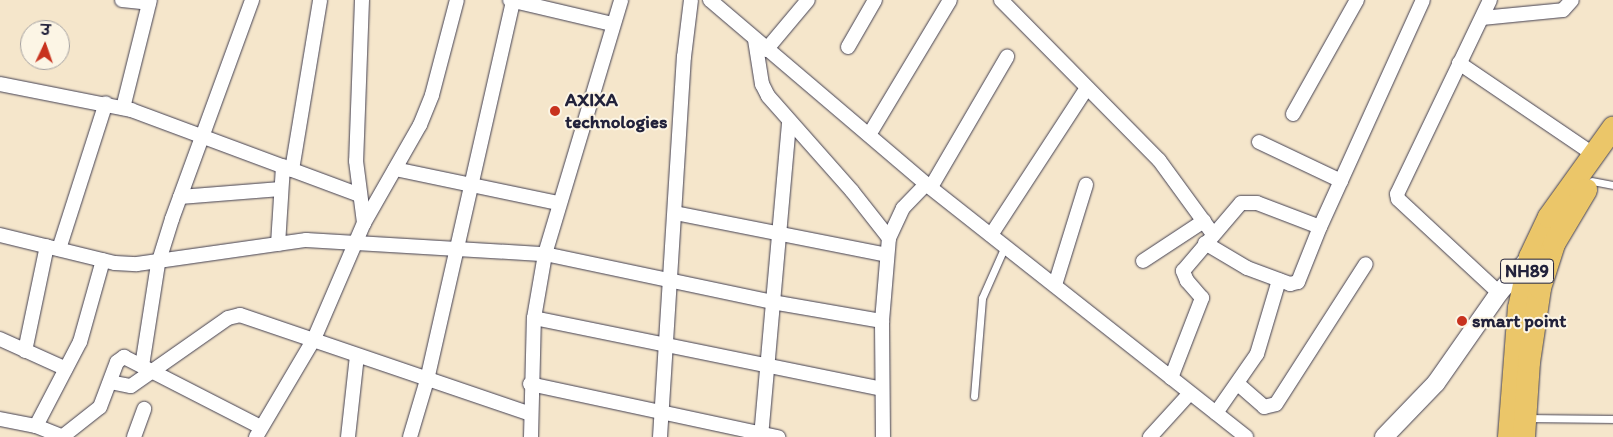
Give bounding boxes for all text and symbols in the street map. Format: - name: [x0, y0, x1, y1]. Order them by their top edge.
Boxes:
- north arrow: [20, 20, 70, 70]
- text: उ: [41, 22, 51, 39]
- place label: AXIXA technologies: [565, 89, 667, 133]
- marker: AXIXA technologies: [549, 105, 561, 117]
- road number: NH89: [1500, 256, 1554, 286]
- place label: smart point: [1472, 310, 1567, 332]
- marker: smart point: [1456, 315, 1468, 327]

